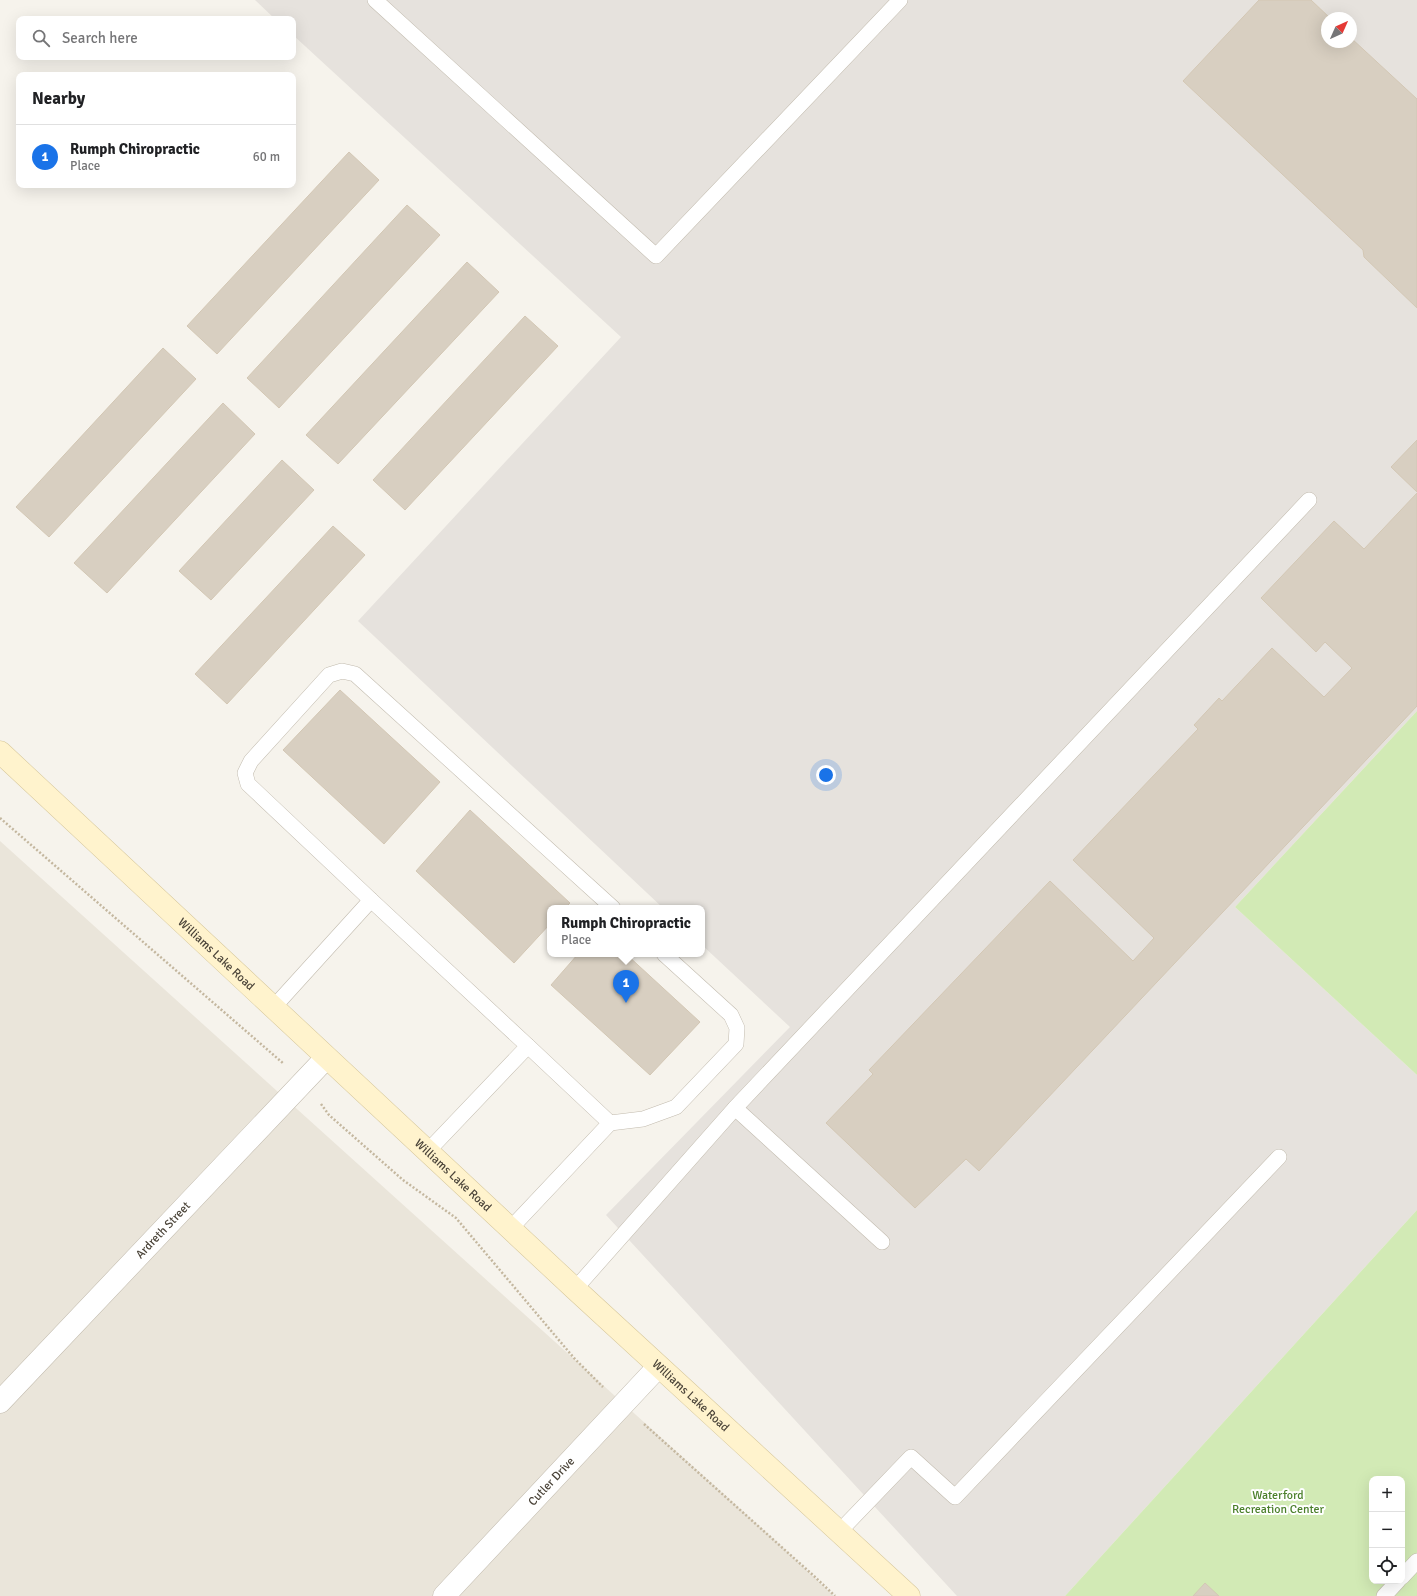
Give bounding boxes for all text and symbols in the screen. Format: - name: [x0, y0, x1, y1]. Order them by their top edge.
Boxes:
- north arrow: [1321, 12, 1357, 48]
- search box: [16, 16, 296, 60]
- icon: search: [30, 27, 52, 49]
- text: Search here: [62, 29, 138, 47]
- text: Nearby: [32, 88, 85, 109]
- text: Rumph Chiropractic: [70, 140, 200, 158]
- text: 1: [41, 149, 49, 165]
- text: 60 m: [253, 149, 280, 165]
- text: Place: [70, 158, 100, 174]
- your location: [816, 765, 836, 785]
- popup: [547, 905, 705, 957]
- text: Rumph Chiropractic: [561, 914, 691, 932]
- street label: Williams Lake Road: [175, 915, 258, 994]
- text: Place: [561, 932, 591, 948]
- pin: 1: [613, 970, 639, 1003]
- street label: Williams Lake Road: [412, 1136, 495, 1215]
- street label: Ardreth Street: [132, 1198, 194, 1262]
- street label: Williams Lake Road: [649, 1356, 733, 1435]
- street label: Cutler Drive: [525, 1454, 578, 1509]
- map controls: [1369, 1476, 1405, 1584]
- button: +: [1369, 1476, 1405, 1512]
- park label: Waterford Recreation Center: [1232, 1488, 1325, 1517]
- button: −: [1369, 1512, 1405, 1548]
- button: locate: [1369, 1548, 1405, 1584]

